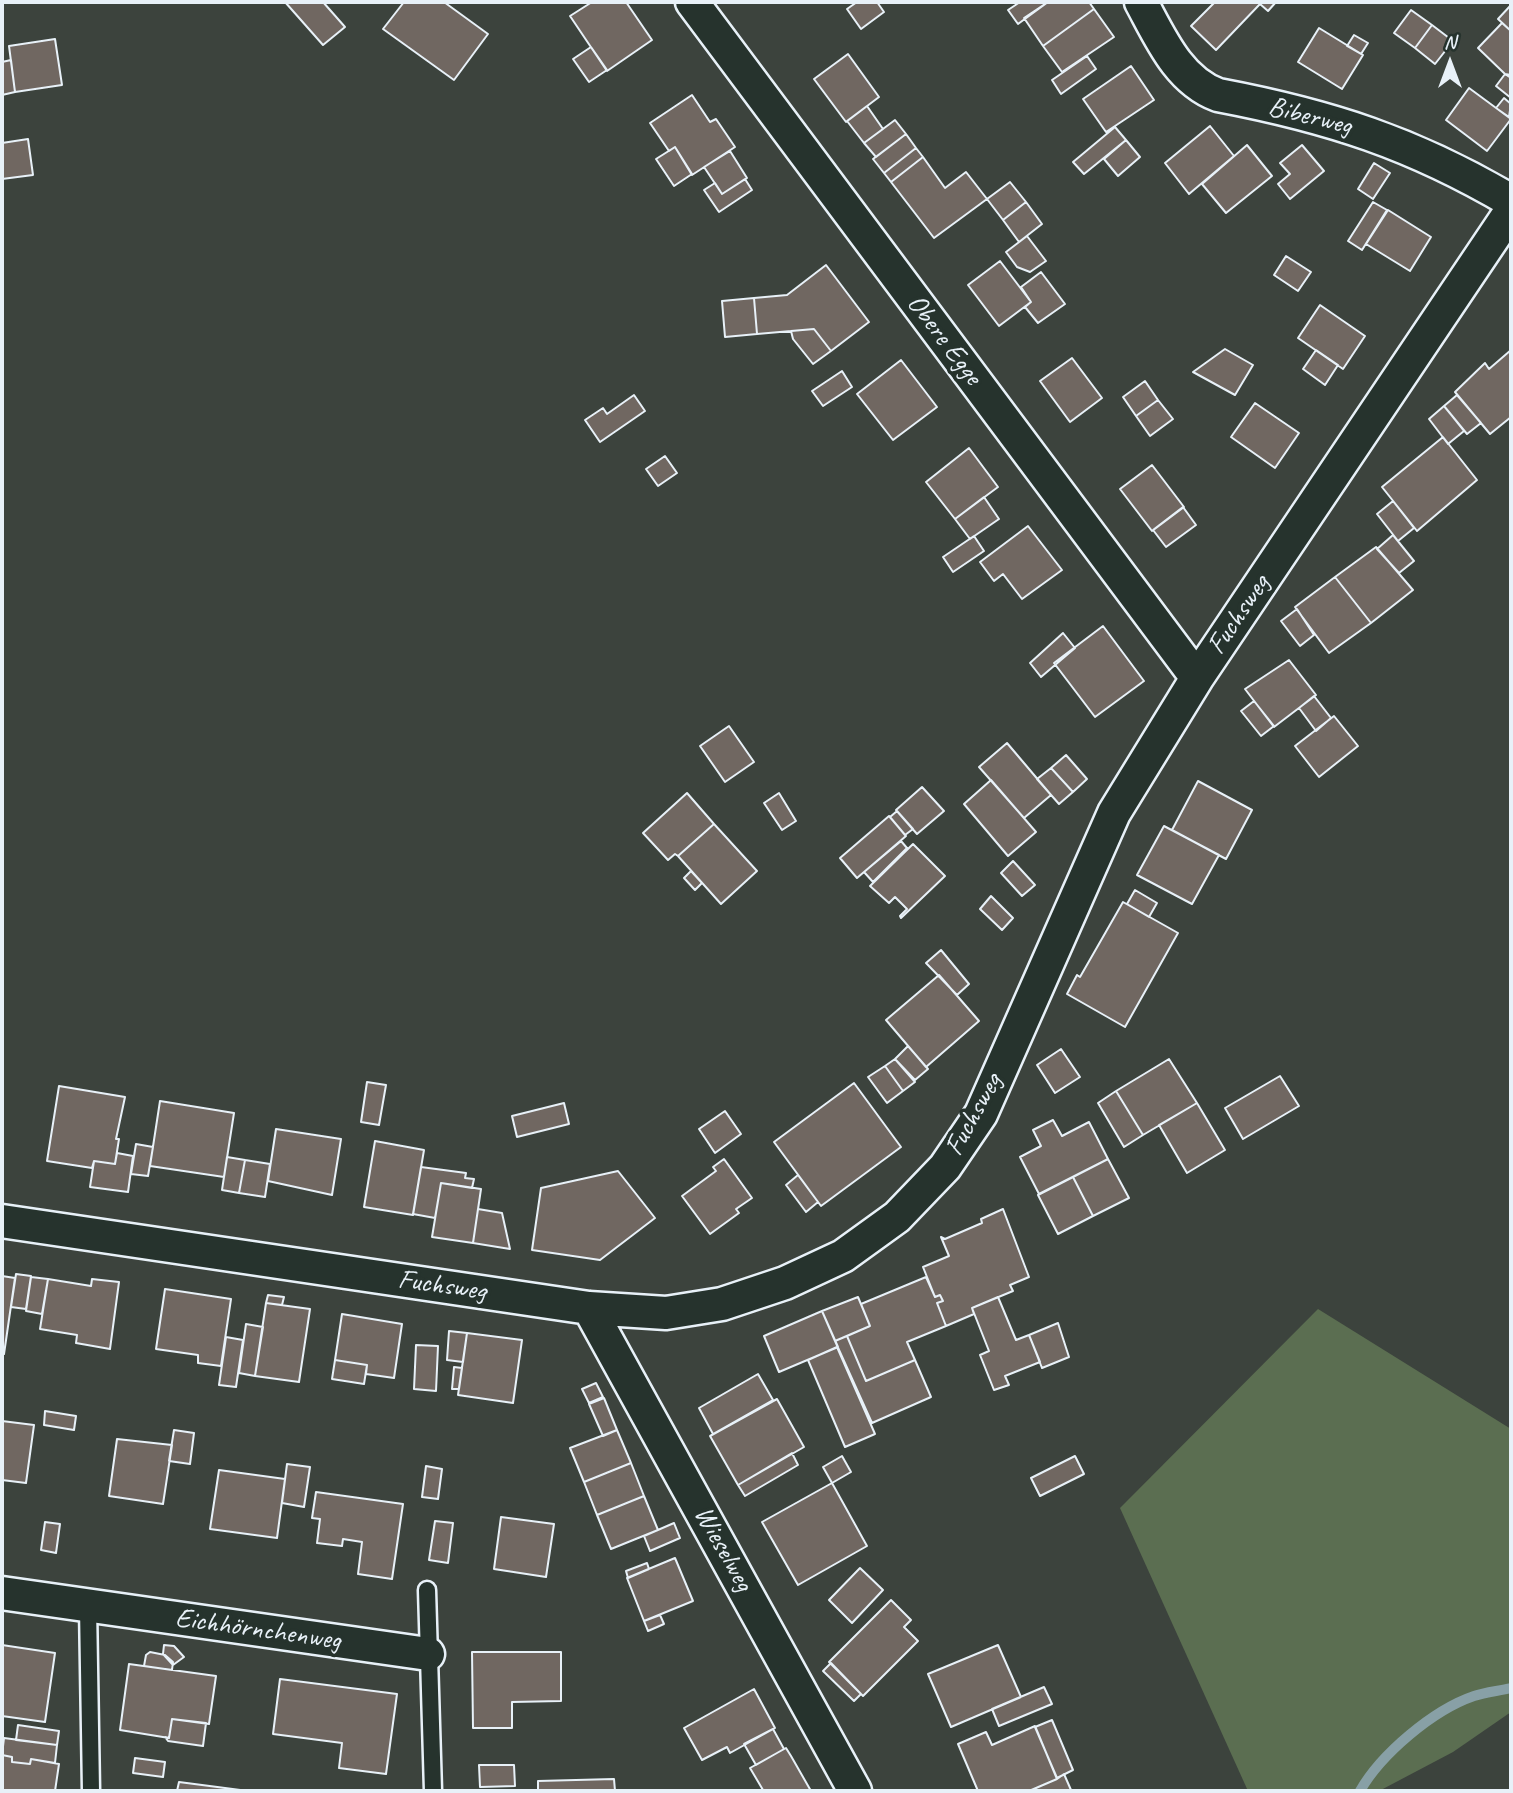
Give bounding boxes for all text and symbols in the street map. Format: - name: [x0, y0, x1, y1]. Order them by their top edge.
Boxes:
- north arrow: [1415, 28, 1485, 98]
- text: N: [1444, 30, 1456, 54]
- street label: Biberweg: [1265, 90, 1355, 144]
- street label: Obere Egge: [899, 288, 989, 392]
- street label: Fuchsweg: [1200, 569, 1278, 661]
- street label: Fuchsweg: [938, 1068, 1010, 1162]
- street label: Fuchsweg: [396, 1263, 488, 1309]
- street label: Wieselweg: [686, 1501, 760, 1597]
- street label: Eichhörnchenweg: [173, 1602, 343, 1658]

